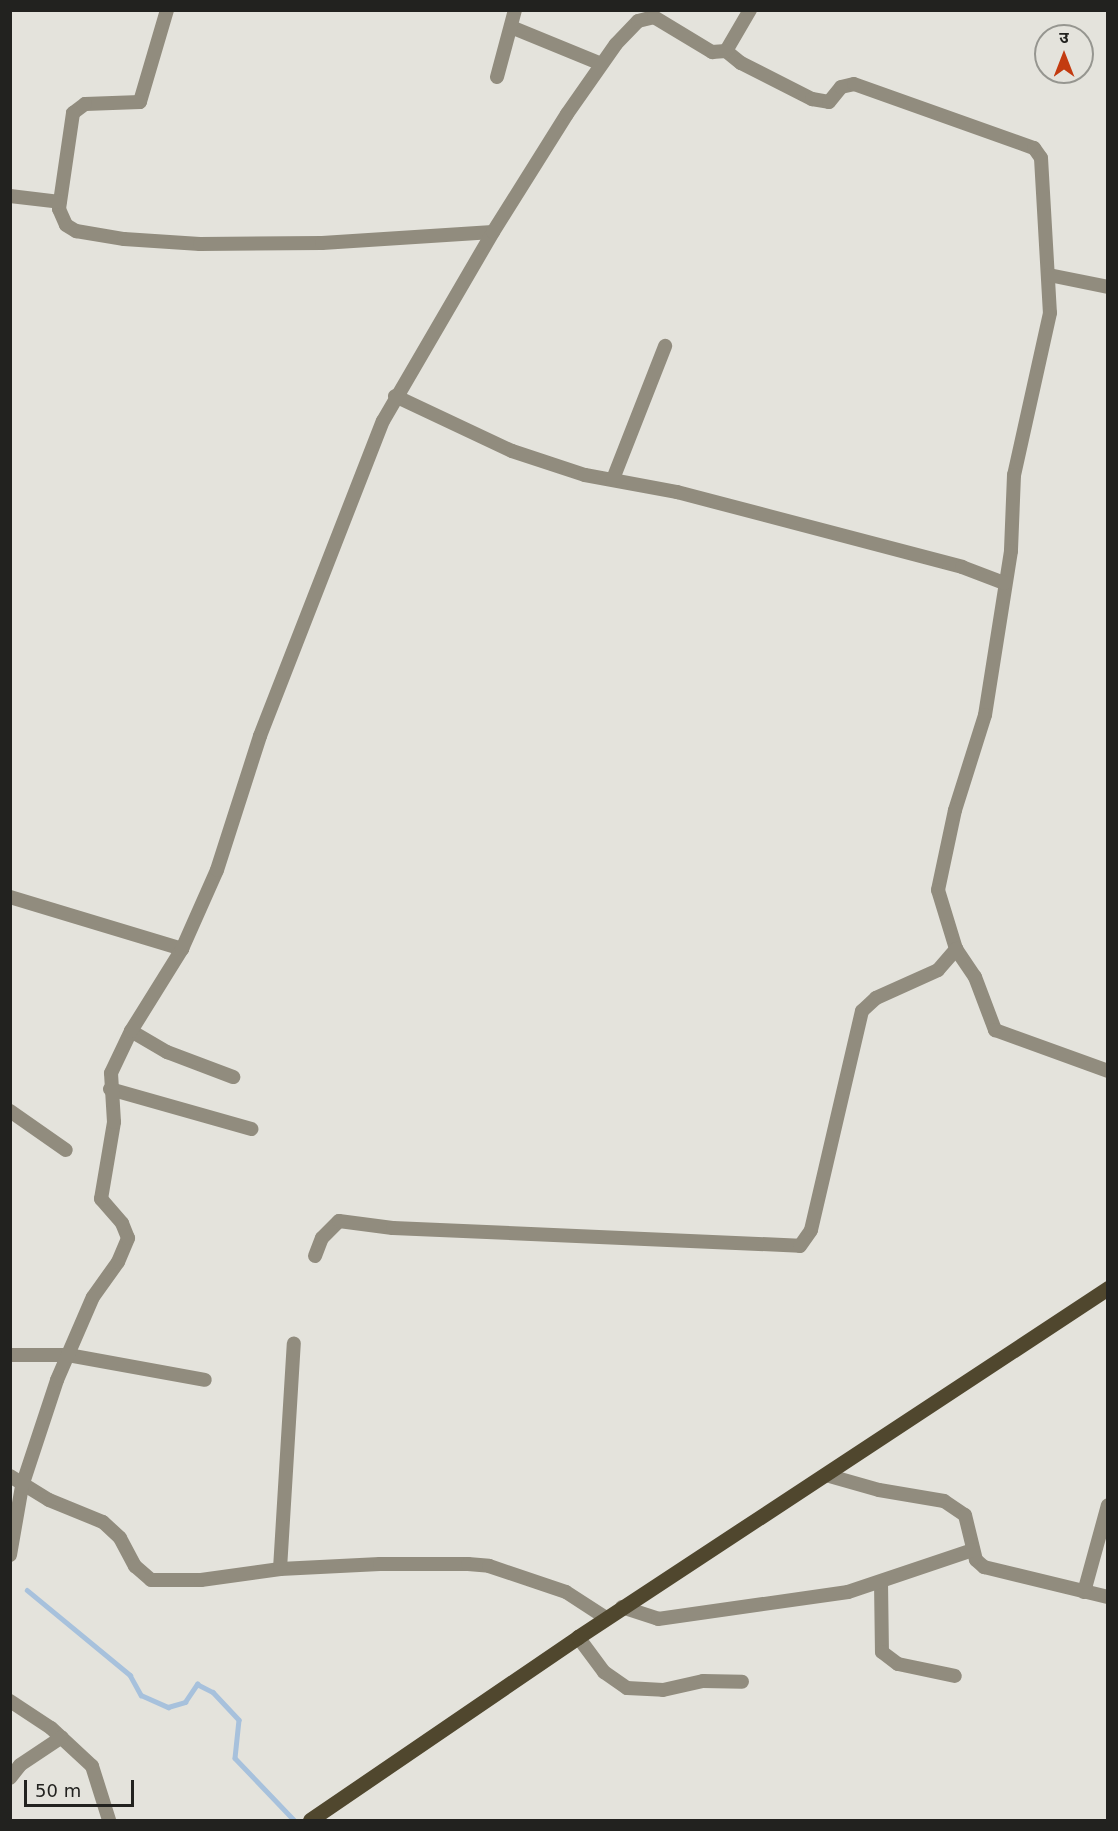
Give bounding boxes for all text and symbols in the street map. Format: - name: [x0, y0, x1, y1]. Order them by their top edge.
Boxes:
- north arrow: [1034, 24, 1094, 84]
- text: उ: [1059, 28, 1069, 47]
- scale bar: [27, 1768, 136, 1806]
- text: 50 m: [35, 1780, 81, 1801]

